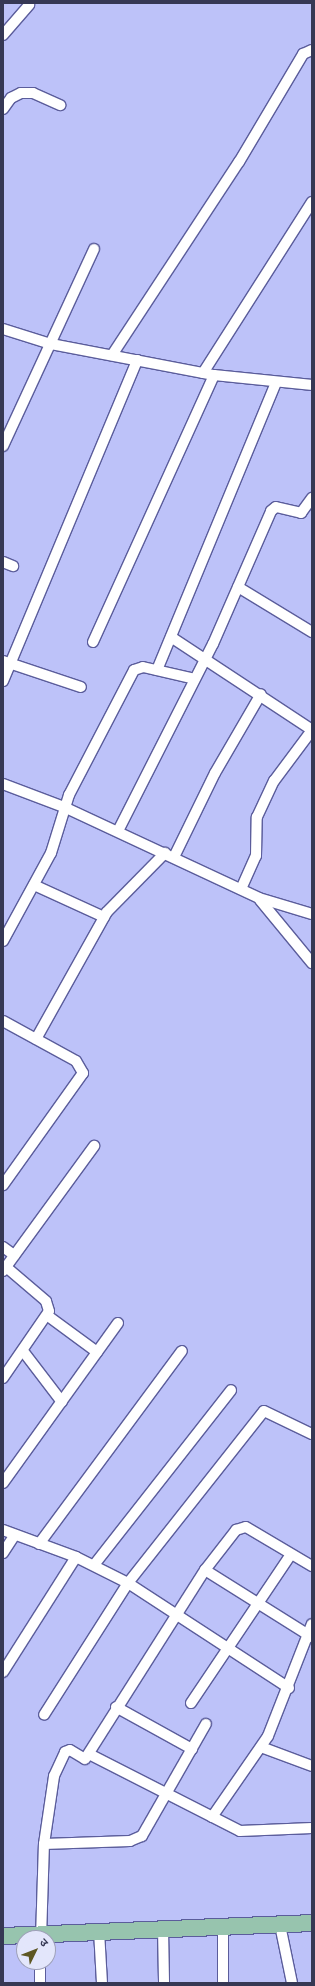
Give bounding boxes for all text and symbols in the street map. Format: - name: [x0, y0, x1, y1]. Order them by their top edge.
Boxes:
- north arrow: [16, 1930, 56, 1970]
- text: उ: [37, 1935, 52, 1950]

